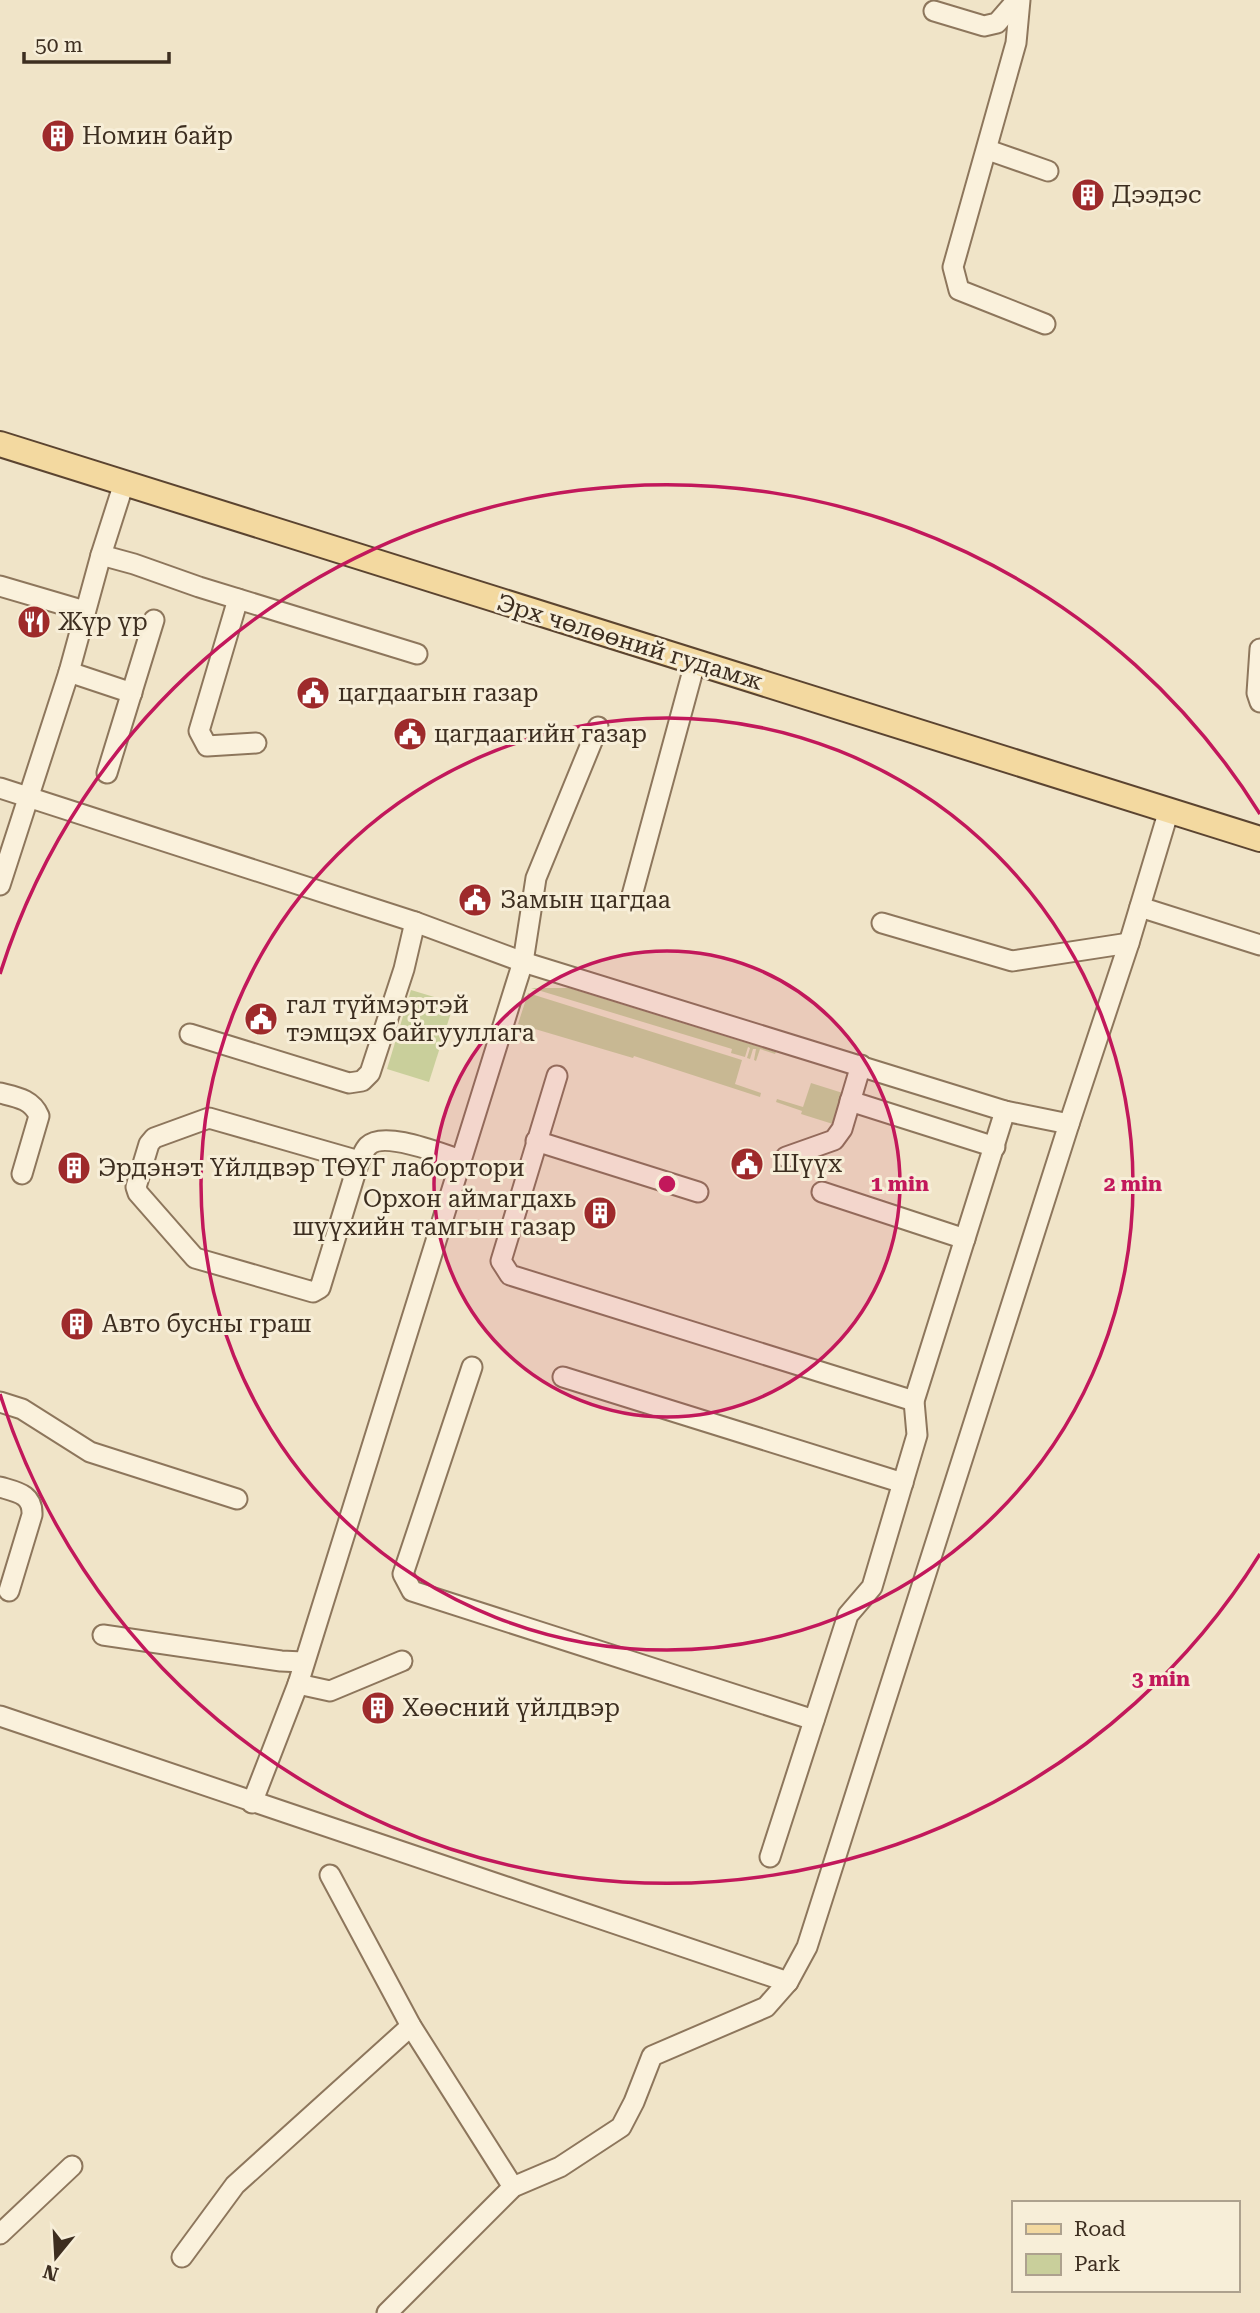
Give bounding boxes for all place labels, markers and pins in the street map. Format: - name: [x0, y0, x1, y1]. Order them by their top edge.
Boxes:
- building icon: Номин байр: [39, 117, 77, 155]
- place label: Номин байр: [82, 122, 233, 150]
- building icon: Дээдэс: [1069, 176, 1107, 214]
- place label: Дээдэс: [1112, 181, 1201, 209]
- restaurant icon: Жүр үр: [15, 603, 53, 641]
- place label: Жүр үр: [58, 608, 148, 636]
- public building icon: цагдаагын газар: [294, 674, 332, 712]
- place label: цагдаагын газар: [338, 679, 539, 707]
- public building icon: цагдаагийн газар: [391, 715, 429, 753]
- place label: цагдаагийн газар: [434, 720, 647, 748]
- public building icon: Замын цагдаа: [456, 881, 494, 919]
- place label: Замын цагдаа: [500, 886, 671, 914]
- place label: гал түймэртэй тэмцэх байгууллага: [286, 991, 535, 1047]
- public building icon: гал түймэртэй тэмцэх байгууллага: [242, 1000, 280, 1038]
- public building icon: Шүүх: [728, 1145, 766, 1183]
- building icon: Эрдэнэт Үйлдвэр ТӨҮГ лабортори: [55, 1149, 93, 1187]
- place label: Шүүх: [772, 1150, 842, 1178]
- place label: Эрдэнэт Үйлдвэр ТӨҮГ лабортори: [98, 1154, 525, 1182]
- centre of rings: [655, 1172, 679, 1196]
- place label: Орхон аймагдахь шүүхийн тамгын газар: [292, 1185, 576, 1241]
- building icon: Орхон аймагдахь шүүхийн тамгын газар: [581, 1194, 619, 1232]
- building icon: Авто бусны граш: [58, 1305, 96, 1343]
- place label: Авто бусны граш: [102, 1310, 312, 1338]
- building icon: Хөөсний үйлдвэр: [359, 1689, 397, 1727]
- place label: Хөөсний үйлдвэр: [402, 1694, 620, 1722]

